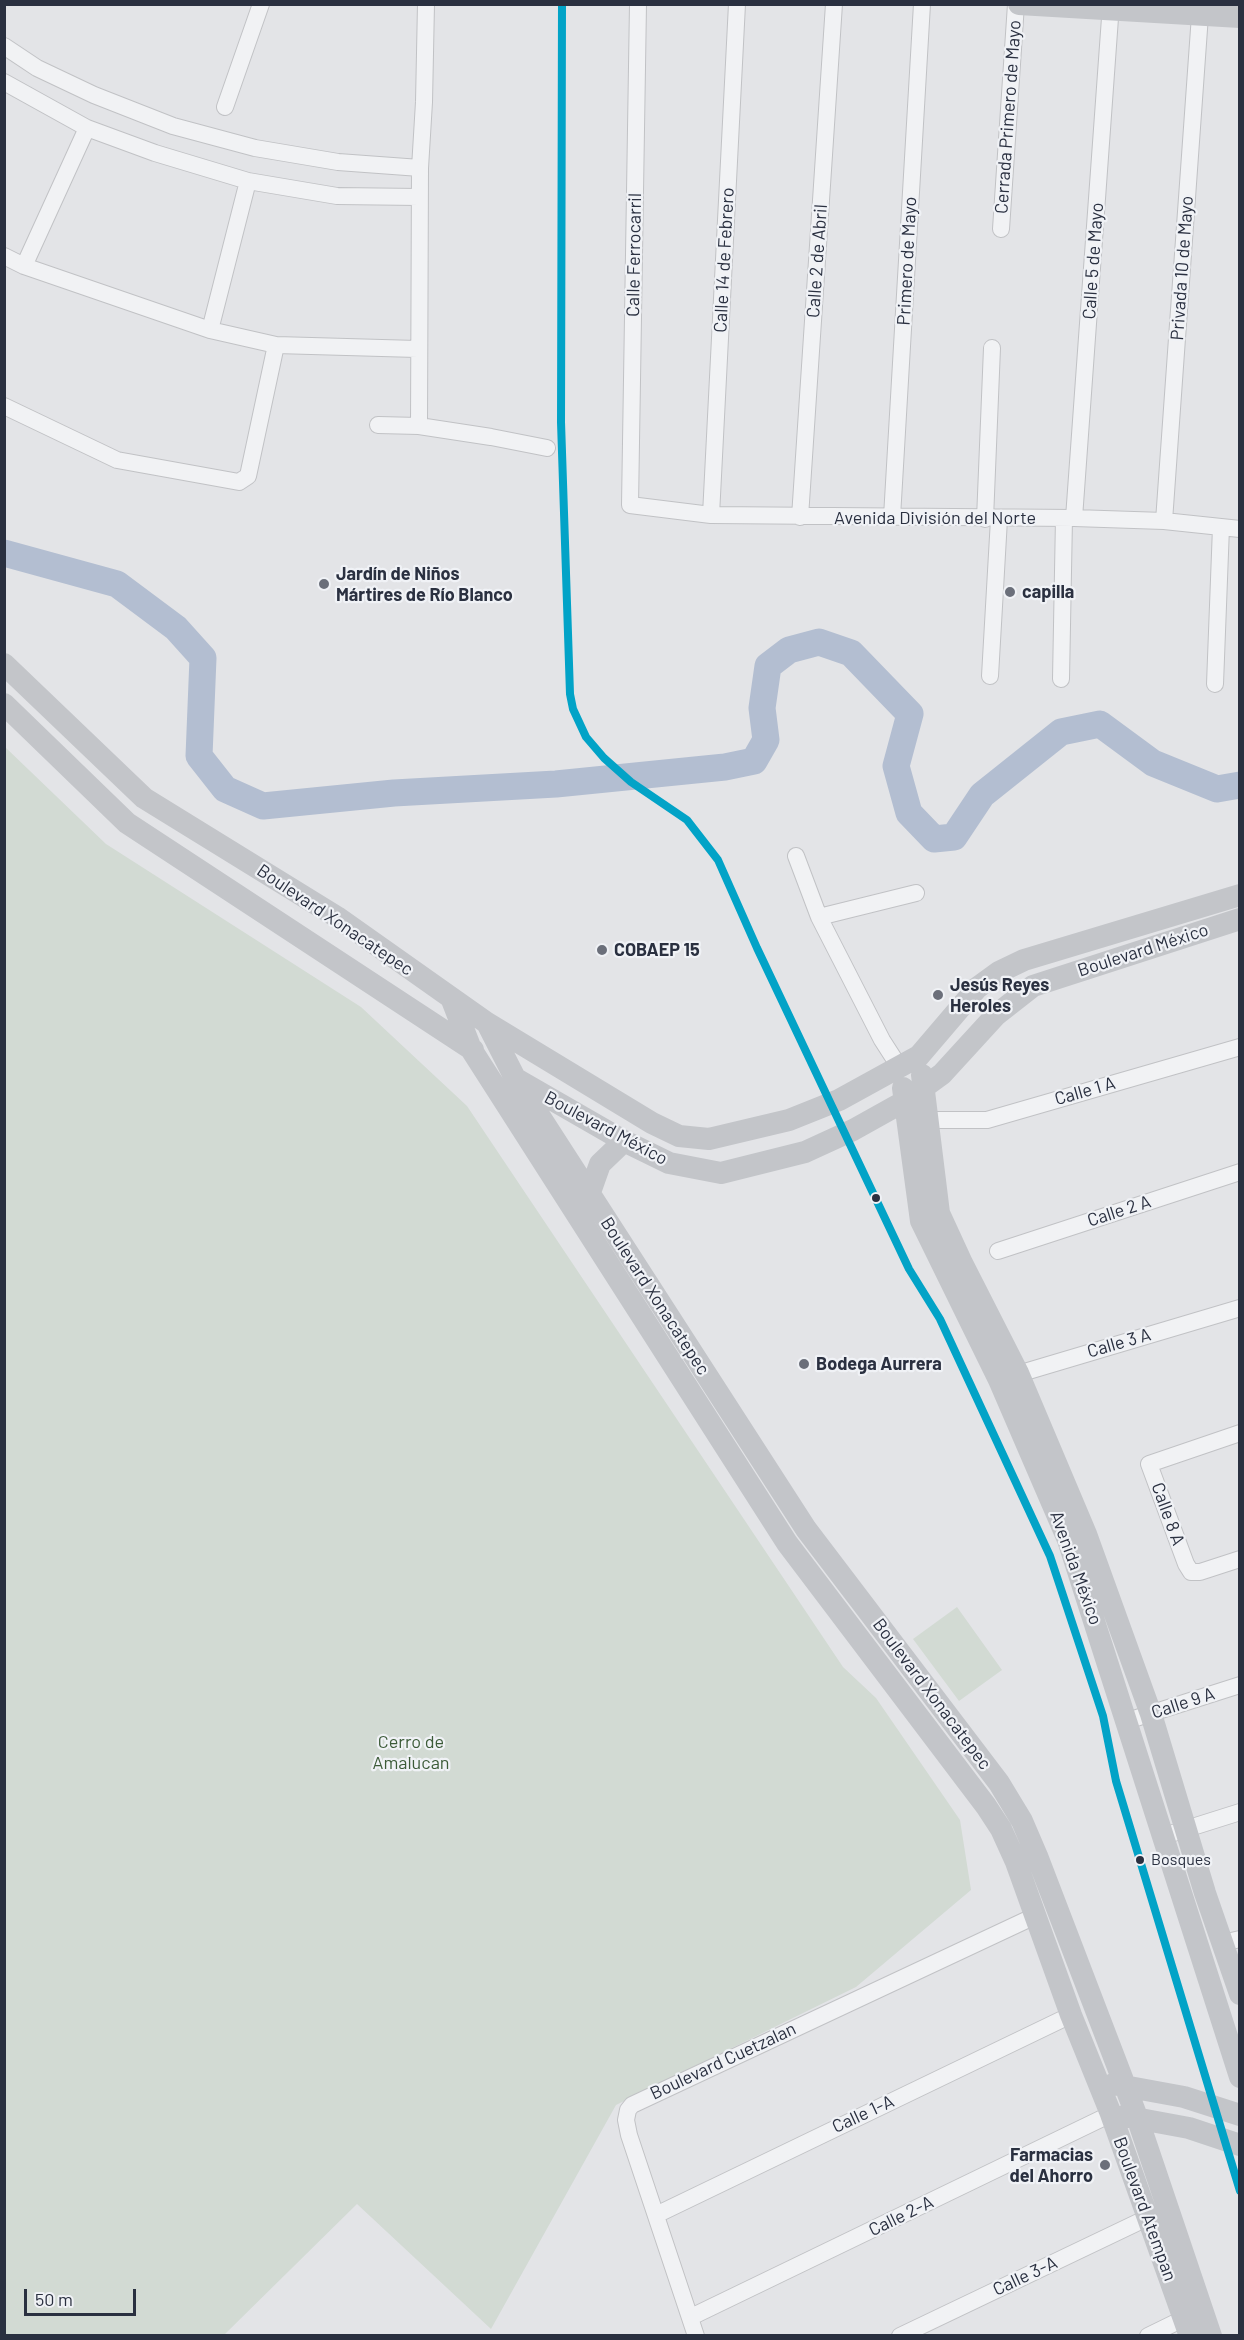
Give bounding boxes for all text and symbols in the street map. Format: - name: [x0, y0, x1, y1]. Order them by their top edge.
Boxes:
- street label: Cerrada Primero de Mayo: [990, 19, 1026, 215]
- street label: Calle 14 de Febrero: [709, 187, 739, 333]
- street label: Calle Ferrocarril: [622, 193, 646, 317]
- street label: Privada 10 de Mayo: [1166, 195, 1198, 341]
- street label: Primero de Mayo: [893, 196, 921, 326]
- street label: Calle 5 de Mayo: [1078, 202, 1108, 320]
- street label: Calle 2 de Abril: [802, 203, 832, 319]
- street label: Avenida División del Norte: [834, 507, 1036, 529]
- place label: Jardín de Niños Mártires de Río Blanco: [336, 563, 513, 606]
- marker: Jardín de Niños Mártires de Río Blanco: [317, 577, 331, 591]
- place label: capilla: [1022, 581, 1074, 603]
- marker: capilla: [1003, 585, 1017, 599]
- street label: Boulevard Xonacatepec: [253, 860, 417, 980]
- street label: Boulevard México: [1075, 919, 1211, 981]
- place label: COBAEP 15: [614, 939, 700, 961]
- marker: COBAEP 15: [595, 943, 609, 957]
- place label: Jesús Reyes Heroles: [950, 974, 1049, 1016]
- marker: Jesús Reyes Heroles: [931, 988, 945, 1002]
- street label: Calle 1 A: [1052, 1072, 1118, 1110]
- street label: Boulevard México: [541, 1086, 671, 1170]
- street label: Calle 2 A: [1084, 1191, 1154, 1231]
- unlabelled marker: [870, 1192, 882, 1204]
- street label: Boulevard Xonacatepec: [596, 1213, 714, 1379]
- street label: Calle 3 A: [1085, 1324, 1153, 1362]
- place label: Bodega Aurrera: [816, 1353, 942, 1375]
- marker: Bodega Aurrera: [797, 1357, 811, 1371]
- street label: Calle 8 A: [1147, 1480, 1189, 1548]
- street label: Avenida México: [1045, 1508, 1107, 1628]
- street label: Boulevard Xonacatepec: [868, 1614, 996, 1774]
- street label: Calle 9 A: [1149, 1683, 1217, 1723]
- park label: Cerro de Amalucan: [372, 1731, 450, 1774]
- place label: Bosques: [1151, 1850, 1211, 1870]
- marker: Bosques: [1134, 1854, 1146, 1866]
- street label: Boulevard Cuetzalan: [647, 2018, 799, 2104]
- street label: Calle 1-A: [829, 2090, 897, 2138]
- street label: Boulevard Atempan: [1109, 2134, 1181, 2284]
- place label: Farmacias del Ahorro: [1010, 2144, 1093, 2186]
- marker: Farmacias del Ahorro: [1098, 2158, 1112, 2172]
- street label: Calle 2-A: [865, 2191, 937, 2241]
- street label: Calle 3-A: [989, 2252, 1061, 2300]
- scale bar: [27, 2277, 140, 2315]
- text: 50 m: [35, 2288, 73, 2310]

